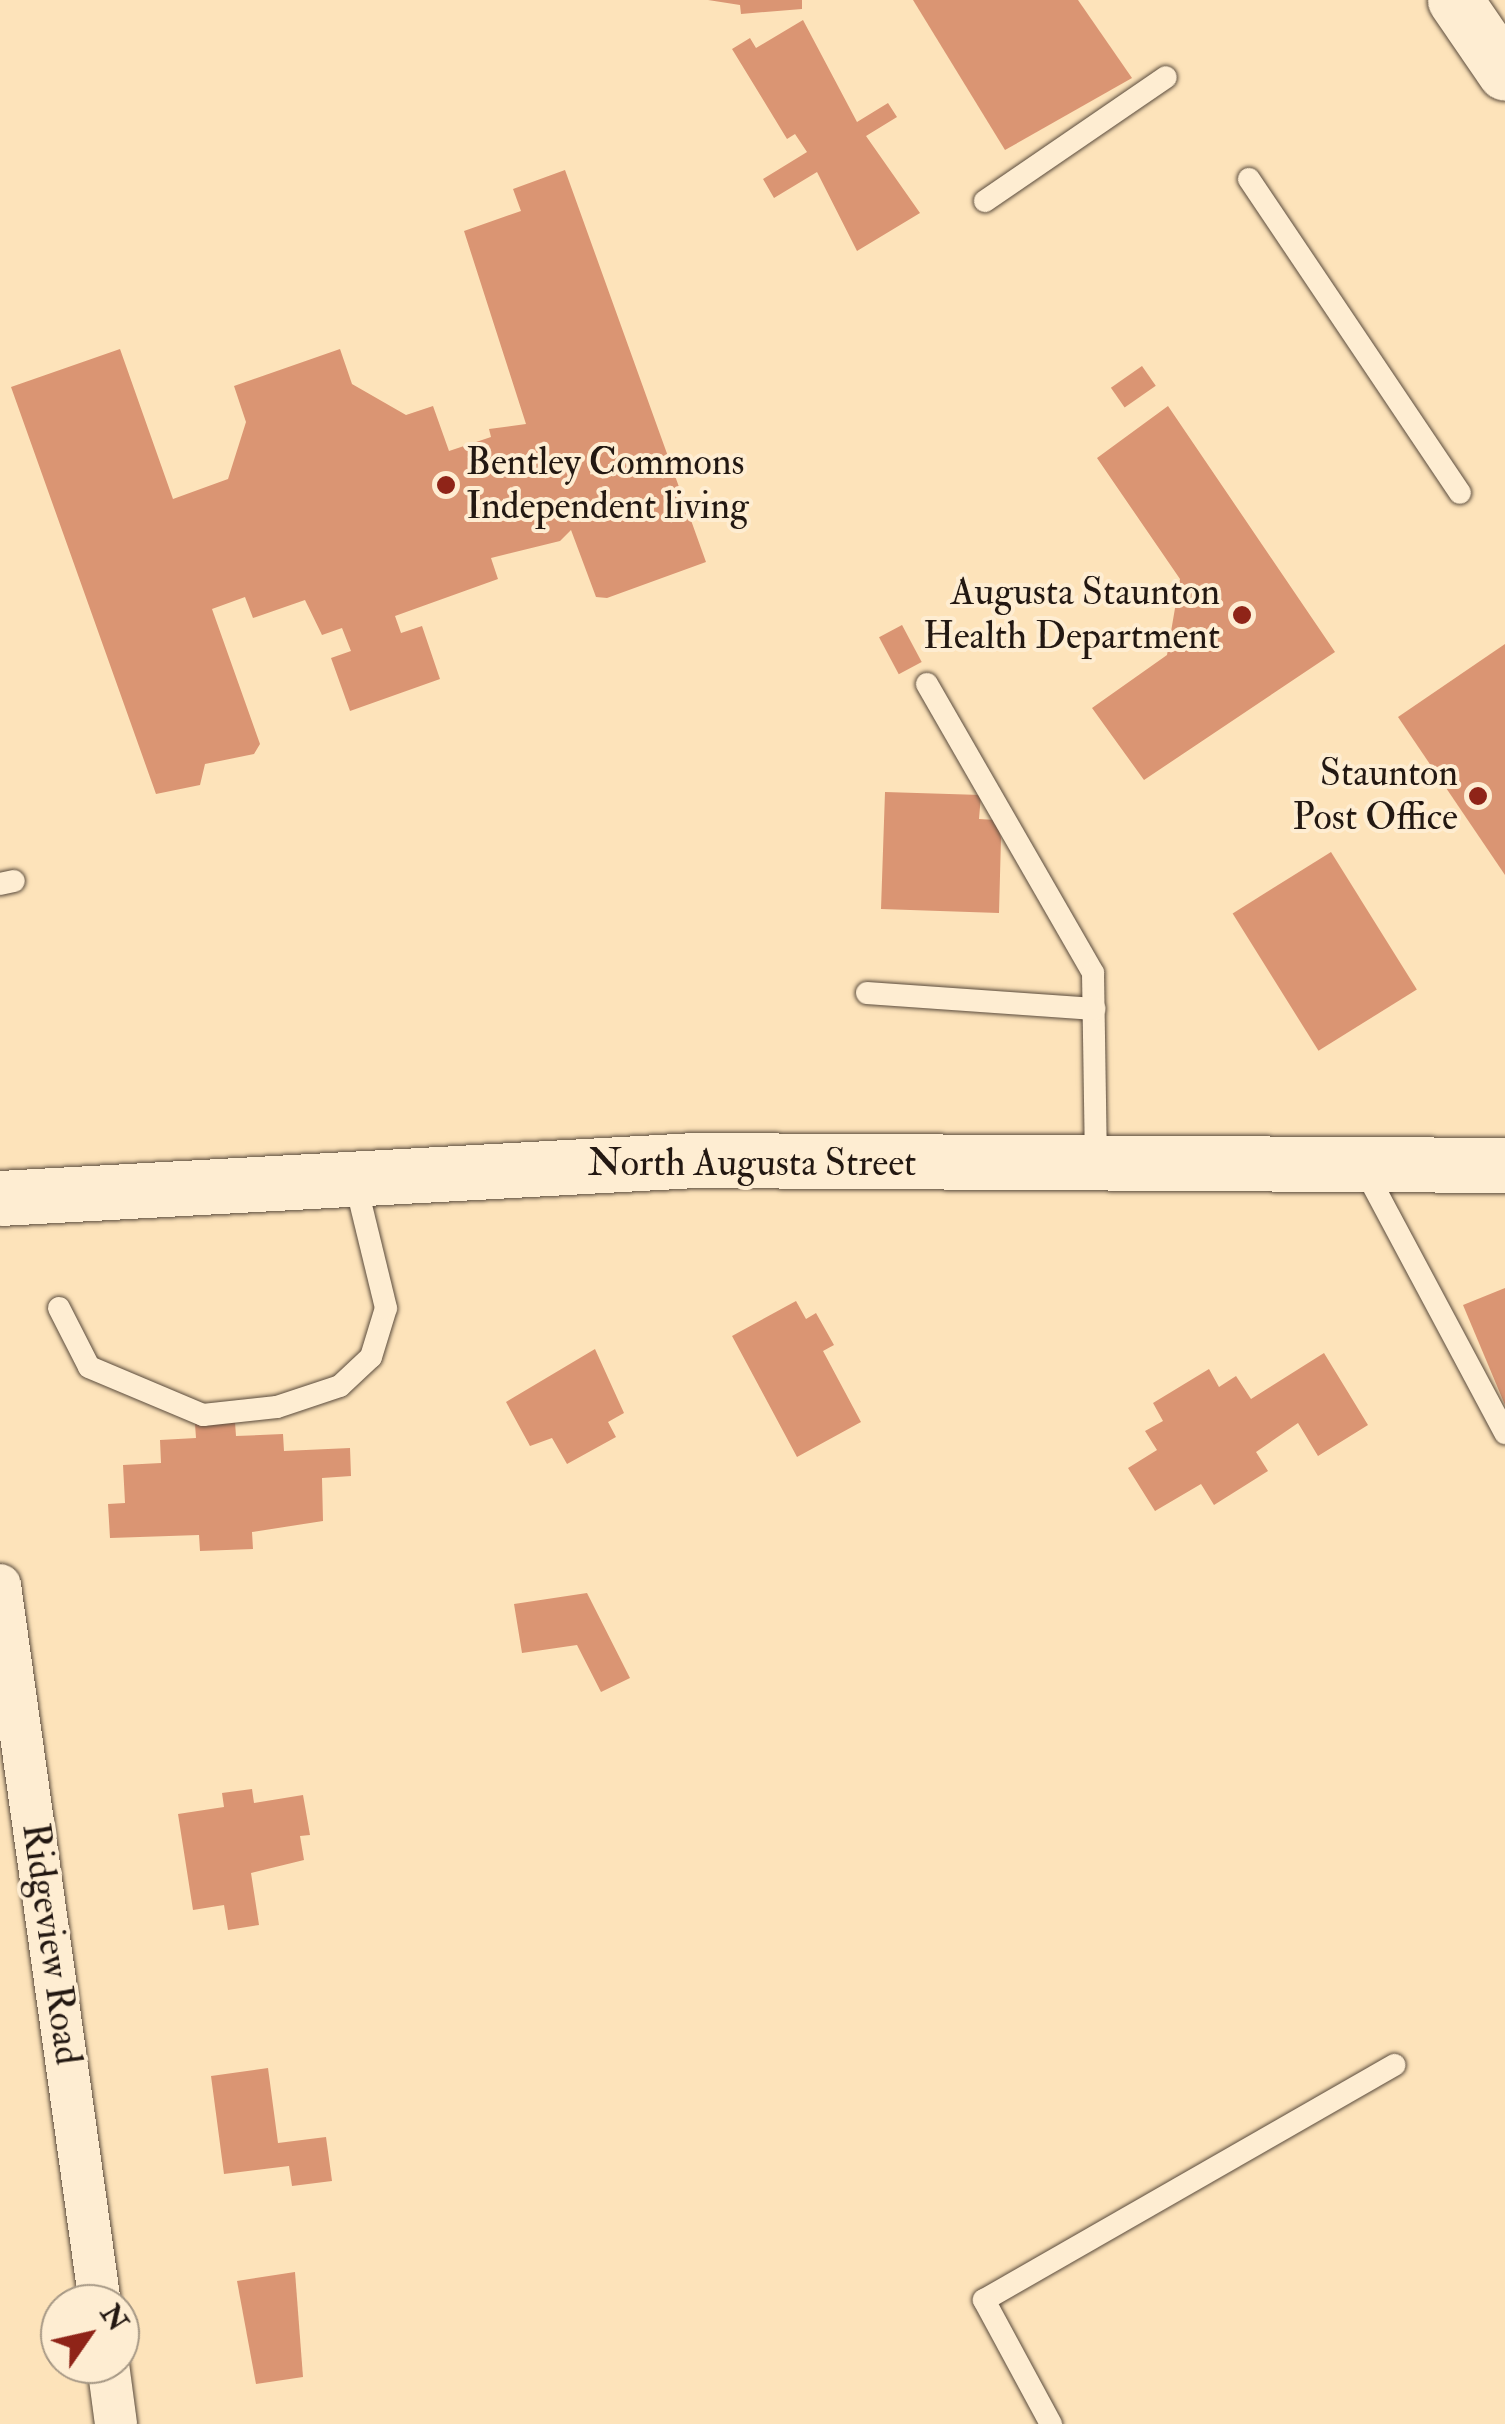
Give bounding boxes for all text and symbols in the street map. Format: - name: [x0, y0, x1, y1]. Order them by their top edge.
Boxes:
- place label: Bentley Commons Independent living: [466, 440, 749, 530]
- marker: Bentley Commons Independent living: [435, 474, 457, 496]
- place label: Augusta Staunton Health Department: [923, 570, 1220, 659]
- marker: Augusta Staunton Health Department: [1229, 602, 1255, 628]
- place label: Staunton Post Office: [1292, 751, 1458, 841]
- marker: Staunton Post Office: [1467, 785, 1489, 807]
- street label: North Augusta Street: [588, 1141, 916, 1187]
- street label: Ridgeview Road: [11, 1820, 91, 2068]
- north arrow: [40, 2284, 140, 2384]
- text: N: [92, 2298, 135, 2338]

